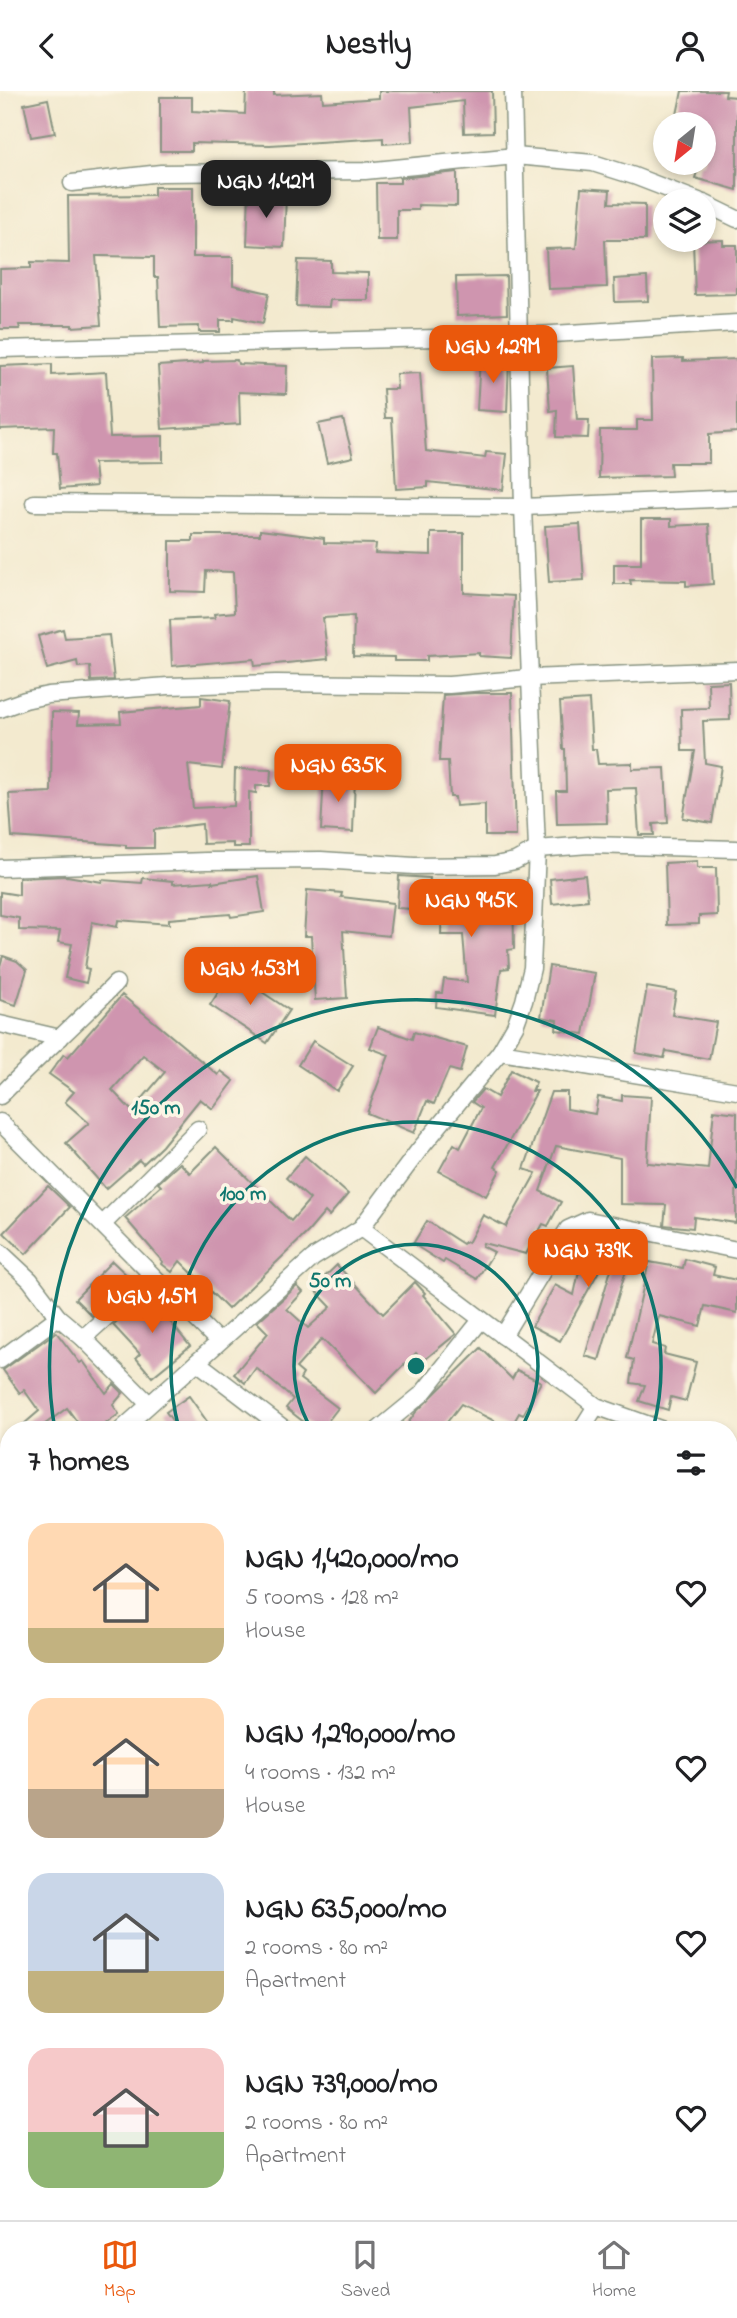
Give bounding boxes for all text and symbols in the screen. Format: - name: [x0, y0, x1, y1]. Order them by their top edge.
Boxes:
- text: Nestly: [325, 22, 412, 69]
- icon: back: [28, 27, 66, 65]
- icon: person: [671, 27, 709, 65]
- north arrow: [653, 112, 716, 175]
- map controls: [653, 112, 716, 252]
- pin: NGN 1.42M: [186, 160, 346, 220]
- text: NGN 1.42M: [217, 166, 315, 199]
- button: layers: [653, 189, 716, 252]
- pin: NGN 1.29M: [413, 325, 573, 385]
- text: NGN 1.29M: [445, 331, 541, 364]
- pin: NGN 635K: [266, 745, 410, 804]
- text: NGN 635K: [290, 750, 386, 783]
- pin: NGN 945K: [399, 879, 543, 939]
- text: NGN 945K: [425, 885, 517, 918]
- pin: NGN 1.53M: [170, 947, 330, 1007]
- text: NGN 1.53M: [200, 953, 300, 986]
- text: 150 m: [131, 1094, 181, 1124]
- text: 100 m: [220, 1180, 266, 1210]
- pin: NGN 739K: [516, 1229, 660, 1289]
- text: NGN 739K: [544, 1235, 632, 1268]
- text: 50 m: [309, 1267, 351, 1297]
- pin: NGN 1.5M: [80, 1275, 224, 1335]
- text: NGN 1.5M: [107, 1281, 197, 1314]
- centre of rings: [404, 1354, 428, 1378]
- text: 7 homes: [28, 1441, 130, 1485]
- icon: filters: [672, 1444, 710, 1482]
- text: NGN 1,420,000/mo: [245, 1538, 459, 1582]
- icon: home: [84, 1551, 168, 1635]
- icon: heart: [672, 1574, 710, 1612]
- text: 5 rooms · 128 m²: [245, 1582, 399, 1615]
- text: House: [245, 1615, 305, 1648]
- text: NGN 1,290,000/mo: [245, 1713, 456, 1757]
- icon: home: [84, 1726, 168, 1810]
- icon: heart: [672, 1749, 710, 1787]
- text: 4 rooms · 132 m²: [245, 1757, 396, 1790]
- text: House: [245, 1790, 305, 1823]
- text: NGN 635,000/mo: [245, 1888, 447, 1932]
- icon: home: [84, 1901, 168, 1985]
- icon: heart: [672, 1924, 710, 1962]
- text: 2 rooms · 80 m²: [245, 1932, 388, 1965]
- text: Apartment: [245, 1965, 346, 1998]
- text: NGN 739,000/mo: [245, 2063, 438, 2107]
- icon: home: [84, 2076, 168, 2160]
- icon: heart: [672, 2099, 710, 2137]
- text: 2 rooms · 80 m²: [245, 2107, 388, 2140]
- text: Apartment: [245, 2140, 346, 2173]
- tab: Map: [101, 2236, 139, 2305]
- tab: Saved: [341, 2236, 390, 2305]
- tab: Home: [592, 2236, 636, 2305]

